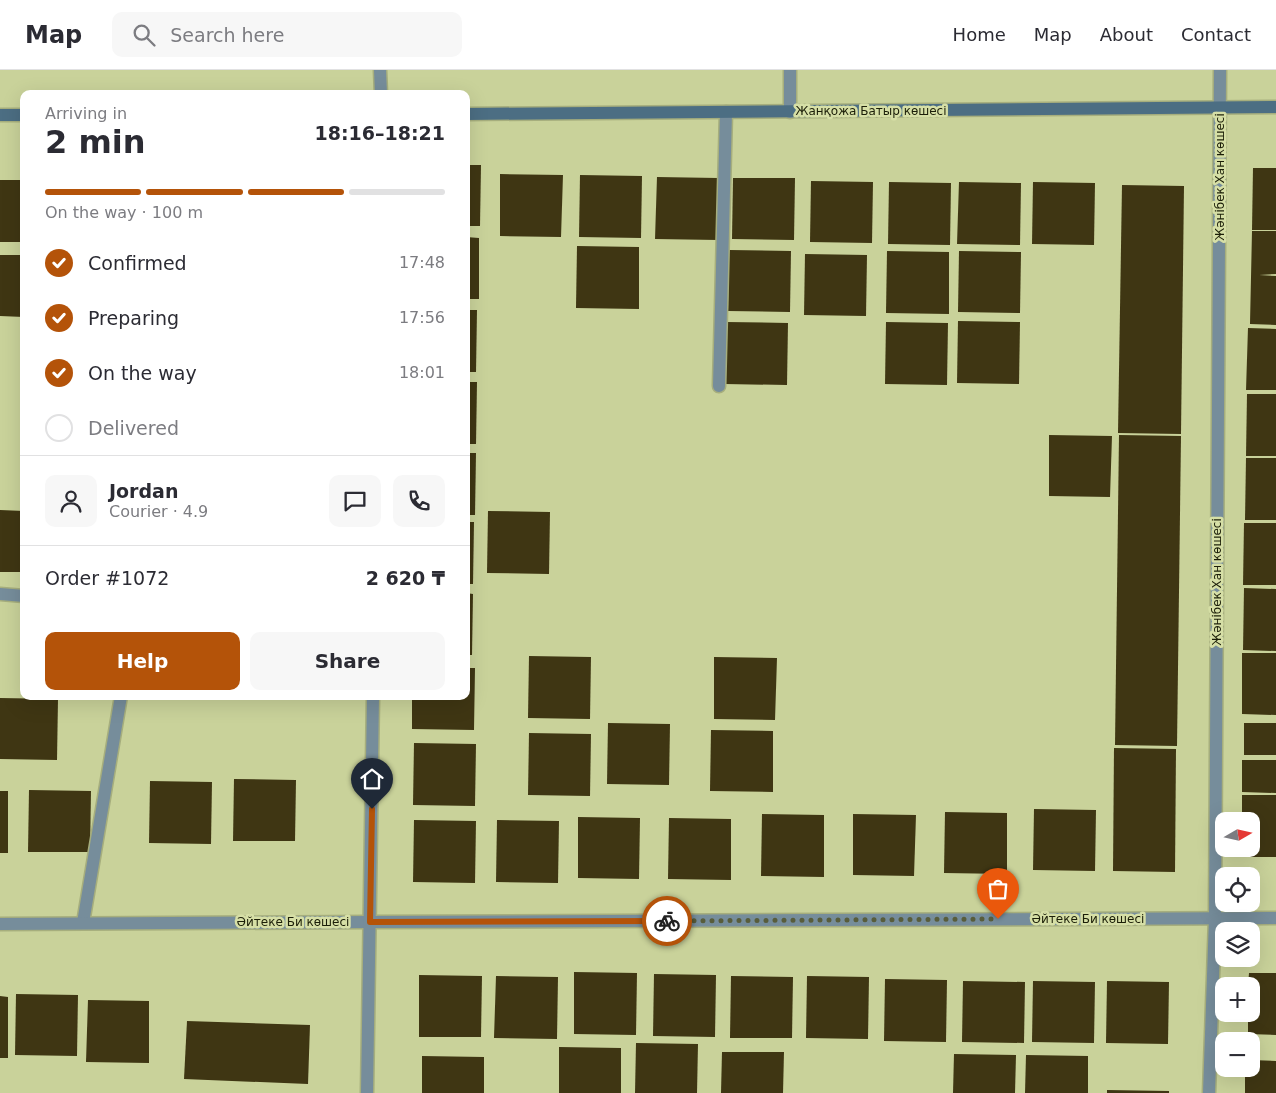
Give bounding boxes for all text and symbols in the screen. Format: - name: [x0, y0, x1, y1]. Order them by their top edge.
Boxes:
- search box: [112, 12, 462, 57]
- text: Map: [25, 21, 82, 49]
- icon: search: [130, 21, 158, 49]
- text: Search here: [170, 24, 284, 46]
- text: Home: [953, 24, 1006, 45]
- text: Map: [1034, 24, 1072, 45]
- text: About: [1100, 24, 1153, 45]
- text: Contact: [1181, 24, 1251, 45]
- text: Arriving in: [45, 104, 127, 123]
- street label: Жанқожа Батыр көшесі: [795, 104, 947, 118]
- street label: Жәнібек Хан көшесі: [1213, 113, 1227, 241]
- text: 18:16–18:21: [315, 122, 445, 144]
- text: 2 min: [45, 123, 146, 161]
- text: On the way · 100 m: [45, 203, 203, 222]
- icon: check: [45, 249, 73, 277]
- text: Confirmed: [88, 252, 187, 274]
- text: 17:48: [399, 253, 445, 272]
- icon: check: [45, 304, 73, 332]
- text: Preparing: [88, 307, 179, 329]
- text: 17:56: [399, 308, 445, 327]
- icon: check: [45, 359, 73, 387]
- text: On the way: [88, 362, 197, 384]
- text: 18:01: [399, 363, 445, 382]
- text: Delivered: [88, 417, 179, 439]
- button: person: [45, 475, 97, 527]
- button: chat: [329, 475, 381, 527]
- button: phone: [393, 475, 445, 527]
- text: Jordan: [109, 480, 178, 502]
- text: Courier · 4.9: [109, 502, 208, 521]
- street label: Жәнібек Хан көшесі: [1210, 518, 1224, 646]
- text: Order #1072: [45, 567, 169, 589]
- text: 2 620 ₸: [366, 567, 445, 589]
- button: Help: [45, 632, 240, 690]
- button: Share: [250, 632, 445, 690]
- pin: [351, 758, 393, 809]
- icon: home: [358, 765, 386, 793]
- north arrow: [1215, 812, 1260, 858]
- map controls: [1215, 812, 1260, 1077]
- button: locate: [1215, 867, 1260, 912]
- pin: [977, 868, 1019, 919]
- icon: bag: [984, 875, 1012, 903]
- courier: [642, 896, 692, 946]
- icon: bike: [653, 907, 681, 935]
- street label: Әйтеке Би көшесі: [1032, 912, 1144, 926]
- street label: Әйтеке Би көшесі: [237, 915, 349, 929]
- button: layers: [1215, 922, 1260, 967]
- button: +: [1215, 977, 1260, 1022]
- button: −: [1215, 1032, 1260, 1077]

